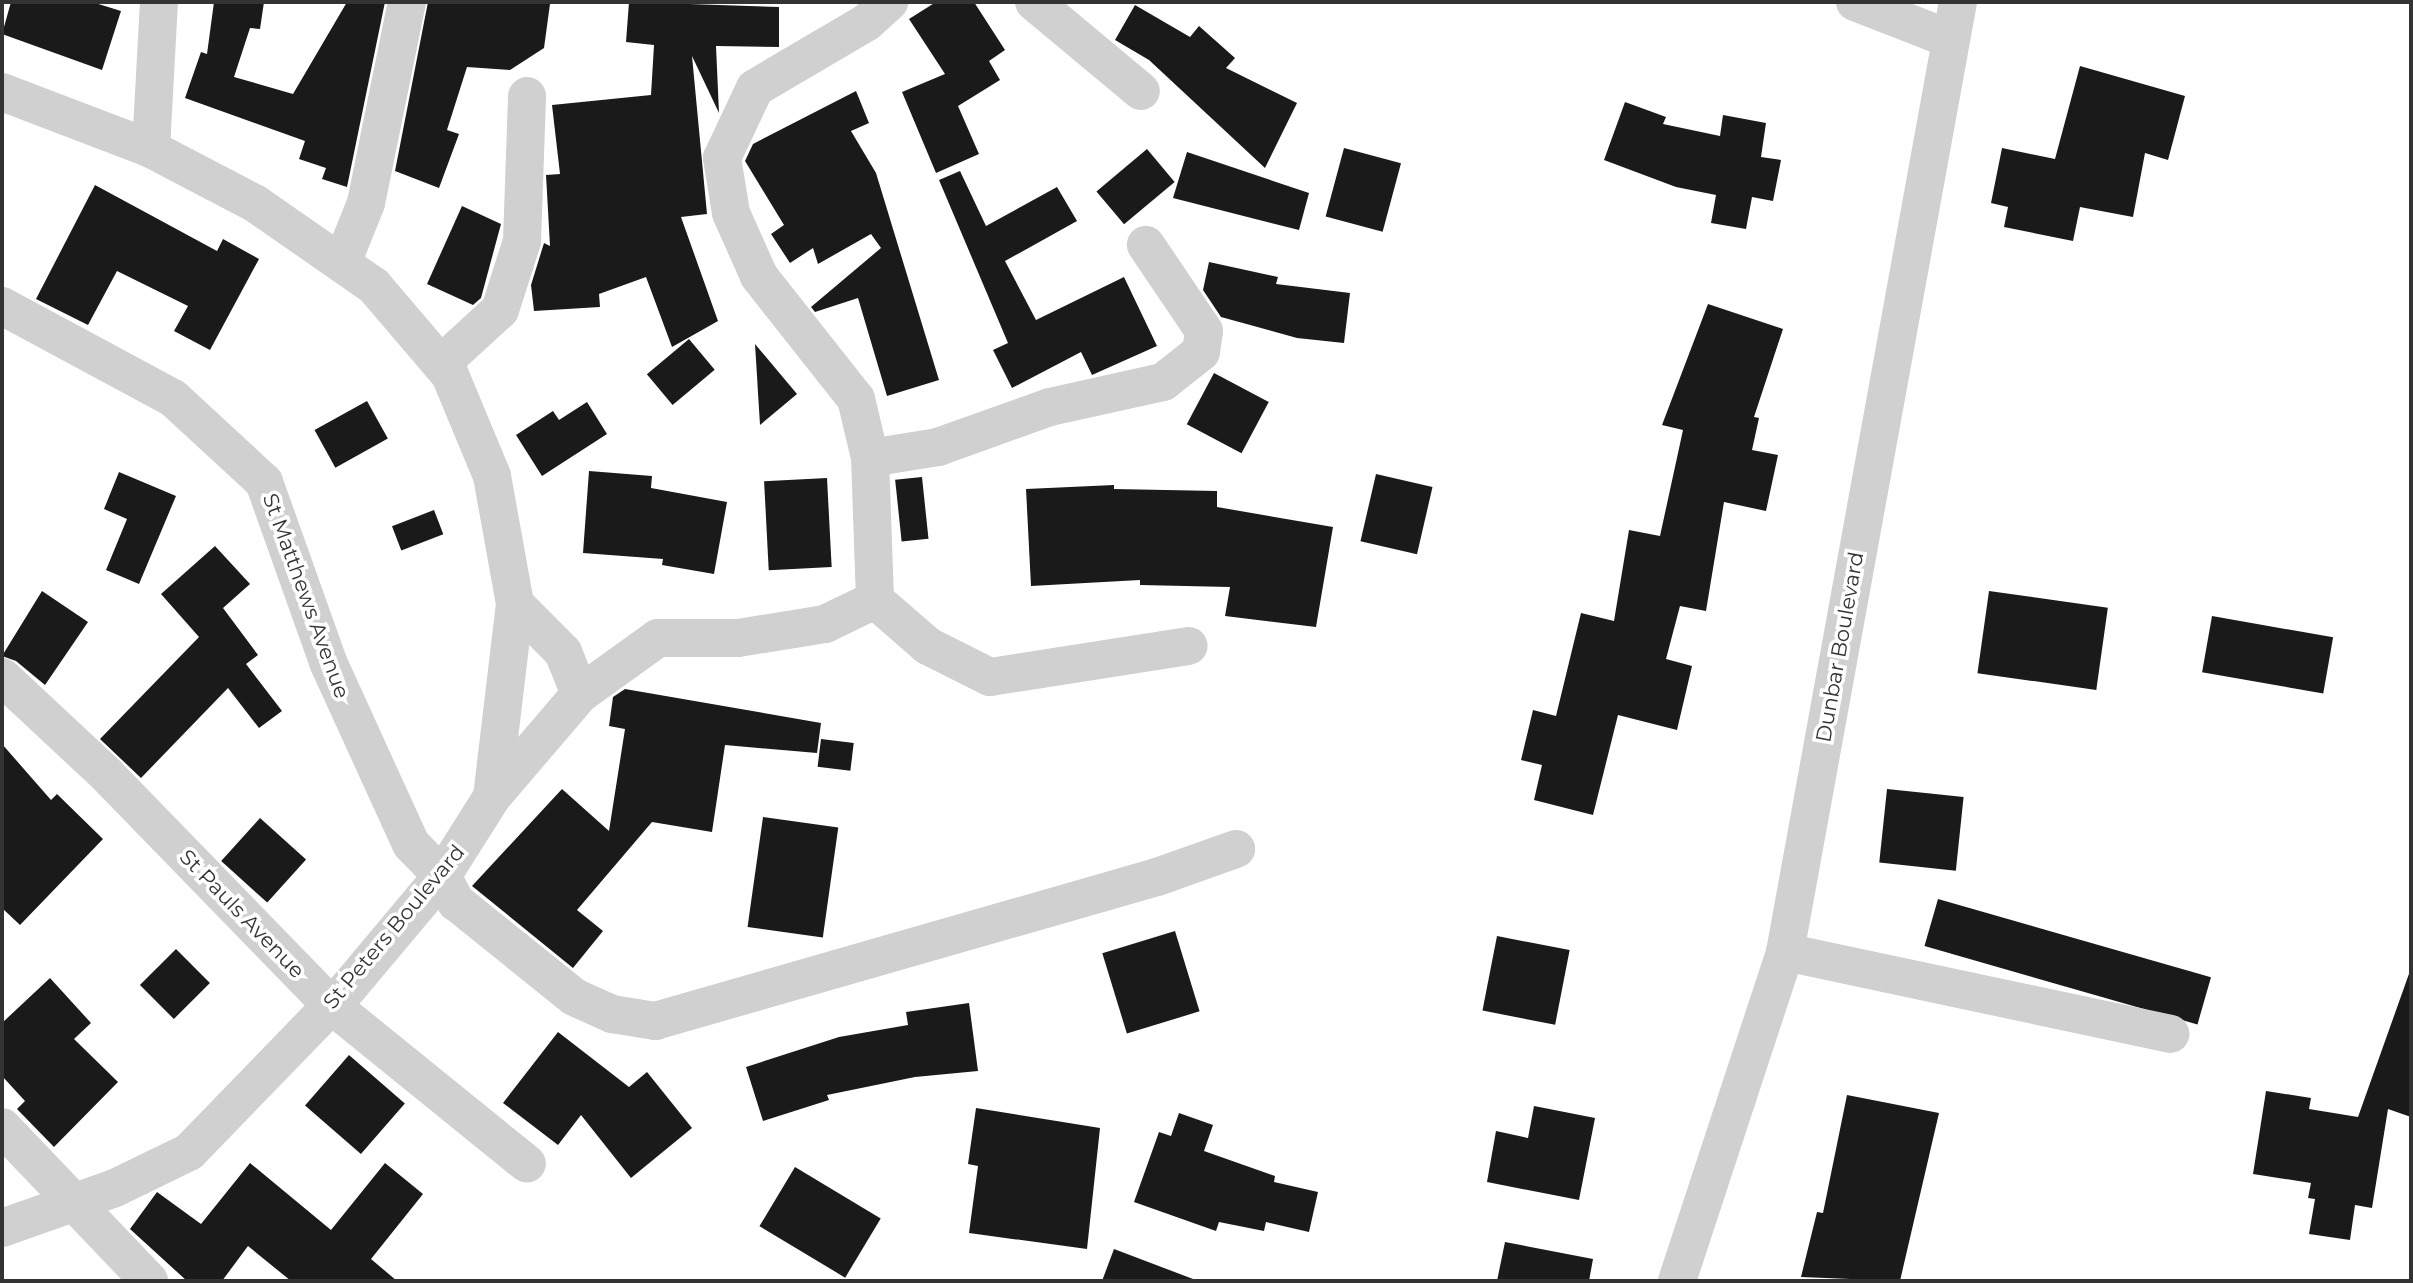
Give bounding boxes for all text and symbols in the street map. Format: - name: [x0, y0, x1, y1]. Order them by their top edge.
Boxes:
- street label: St Matthews Avenue: [257, 490, 355, 702]
- street label: Dunbar Boulevard: [1811, 550, 1869, 744]
- street label: St Peters Boulevard: [318, 840, 470, 1014]
- street label: St Pauls Avenue: [174, 845, 310, 983]

